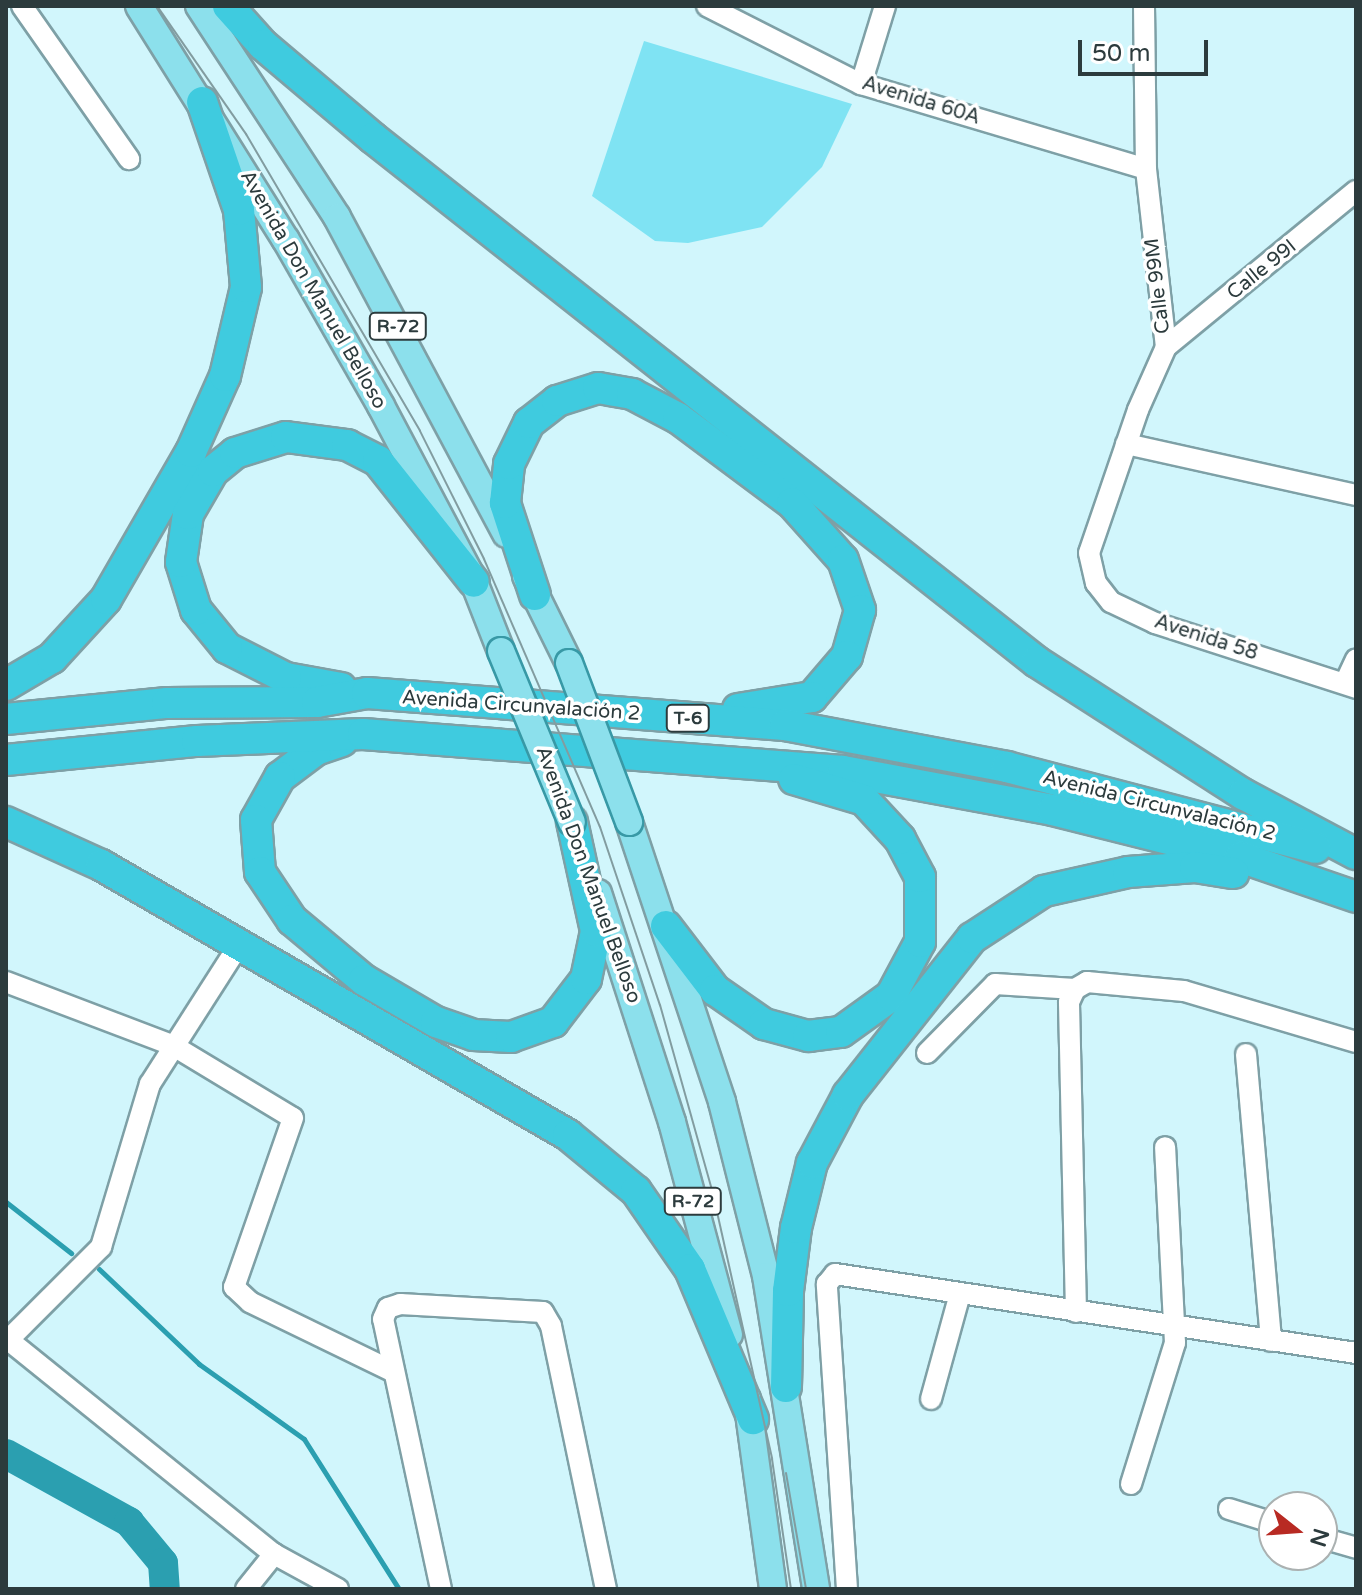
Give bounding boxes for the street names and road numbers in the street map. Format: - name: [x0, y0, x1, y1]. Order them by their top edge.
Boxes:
- street label: Avenida 60A: [859, 72, 983, 130]
- street label: Avenida Don Manuel Belloso: [235, 166, 391, 414]
- street label: Calle 99I: [1222, 235, 1302, 305]
- street label: Calle 99M: [1140, 237, 1176, 335]
- road number: R-72: [368, 312, 428, 340]
- street label: Avenida 58: [1151, 610, 1261, 666]
- street label: Avenida Circunvalación 2: [401, 686, 641, 726]
- road number: T-6: [664, 704, 712, 732]
- street label: Avenida Don Manuel Belloso: [530, 743, 646, 1007]
- street label: Avenida Circunvalación 2: [1040, 765, 1278, 847]
- road number: R-72: [663, 1187, 723, 1215]

